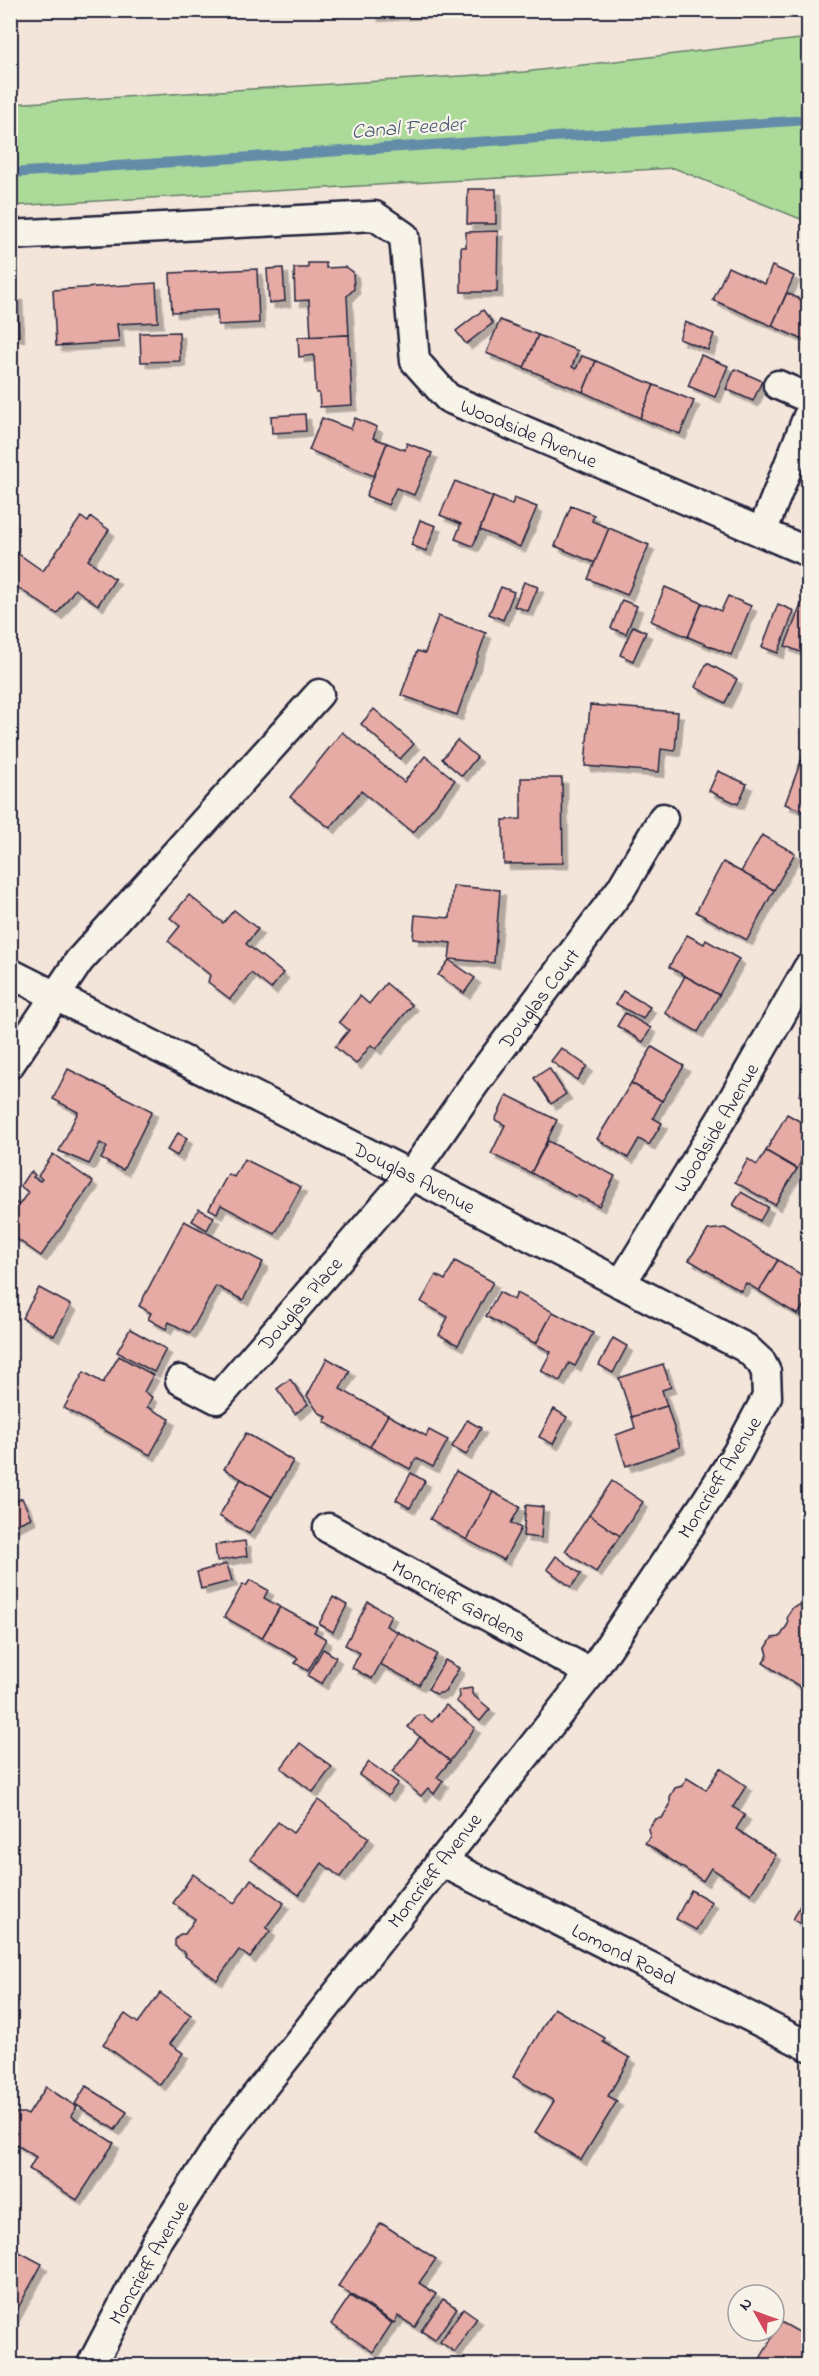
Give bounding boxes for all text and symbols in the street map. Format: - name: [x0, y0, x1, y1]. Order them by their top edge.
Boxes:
- water label: Canal Feeder: [350, 110, 468, 148]
- street label: Woodside Avenue: [455, 393, 601, 477]
- street label: Douglas Court: [493, 943, 588, 1057]
- street label: Woodside Avenue: [668, 1058, 768, 1199]
- street label: Douglas Avenue: [346, 1136, 480, 1223]
- street label: Douglas Place: [252, 1252, 351, 1359]
- street label: Moncrieff Avenue: [672, 1412, 770, 1545]
- street label: Moncrieff Gardens: [386, 1554, 531, 1651]
- street label: Moncrieff Avenue: [382, 1808, 490, 1935]
- street label: Lomond Road: [566, 1917, 680, 1994]
- street label: Moncrieff Avenue: [103, 2196, 198, 2331]
- north arrow: [726, 2283, 786, 2343]
- text: N: [733, 2293, 759, 2316]

